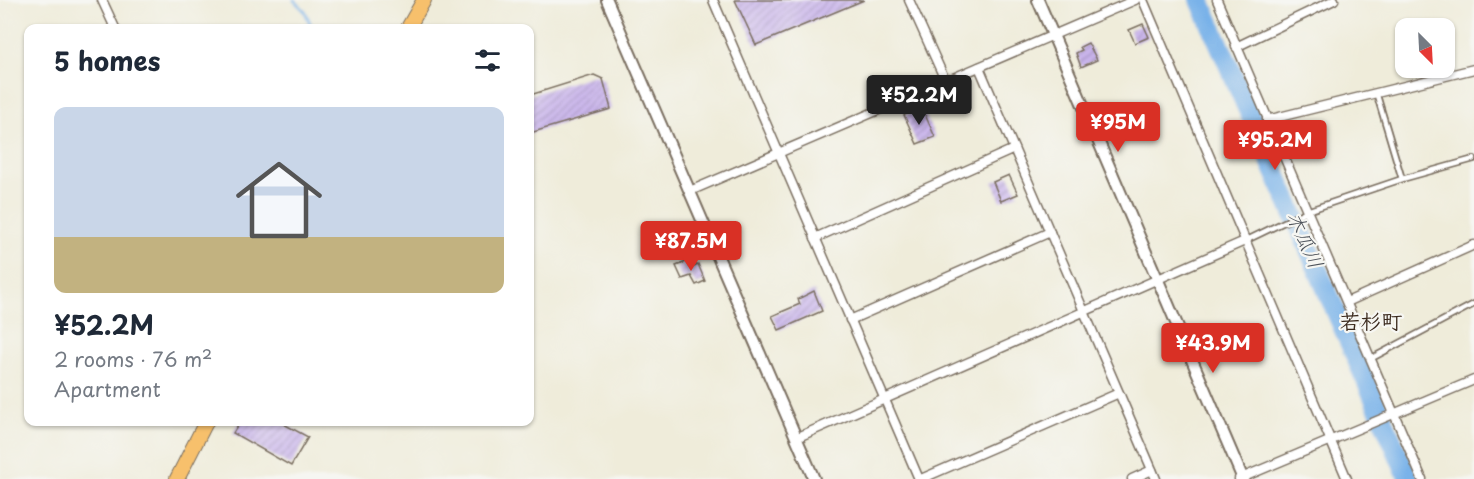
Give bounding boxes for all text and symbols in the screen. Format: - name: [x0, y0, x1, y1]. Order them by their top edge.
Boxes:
- north arrow: [1395, 18, 1455, 78]
- map controls: [1395, 18, 1455, 78]
- text: 5 homes: [54, 41, 160, 80]
- icon: filters: [471, 44, 504, 77]
- pin: ¥52.2M: [870, 75, 968, 126]
- text: ¥52.2M: [881, 79, 957, 109]
- pin: ¥95M: [1082, 102, 1154, 153]
- text: ¥95M: [1090, 106, 1146, 136]
- pin: ¥95.2M: [1226, 120, 1324, 171]
- text: ¥95.2M: [1238, 124, 1312, 154]
- icon: home: [225, 146, 333, 254]
- water label: 木瓜川: [1280, 206, 1332, 273]
- pin: ¥87.5M: [642, 221, 740, 272]
- text: ¥87.5M: [655, 225, 727, 255]
- district label: 若杉町: [1340, 304, 1403, 336]
- text: ¥52.2M: [54, 305, 154, 344]
- pin: ¥43.9M: [1164, 323, 1262, 374]
- text: ¥43.9M: [1175, 327, 1251, 357]
- text: 2 rooms · 76 m²: [54, 344, 212, 374]
- text: Apartment: [54, 374, 161, 404]

